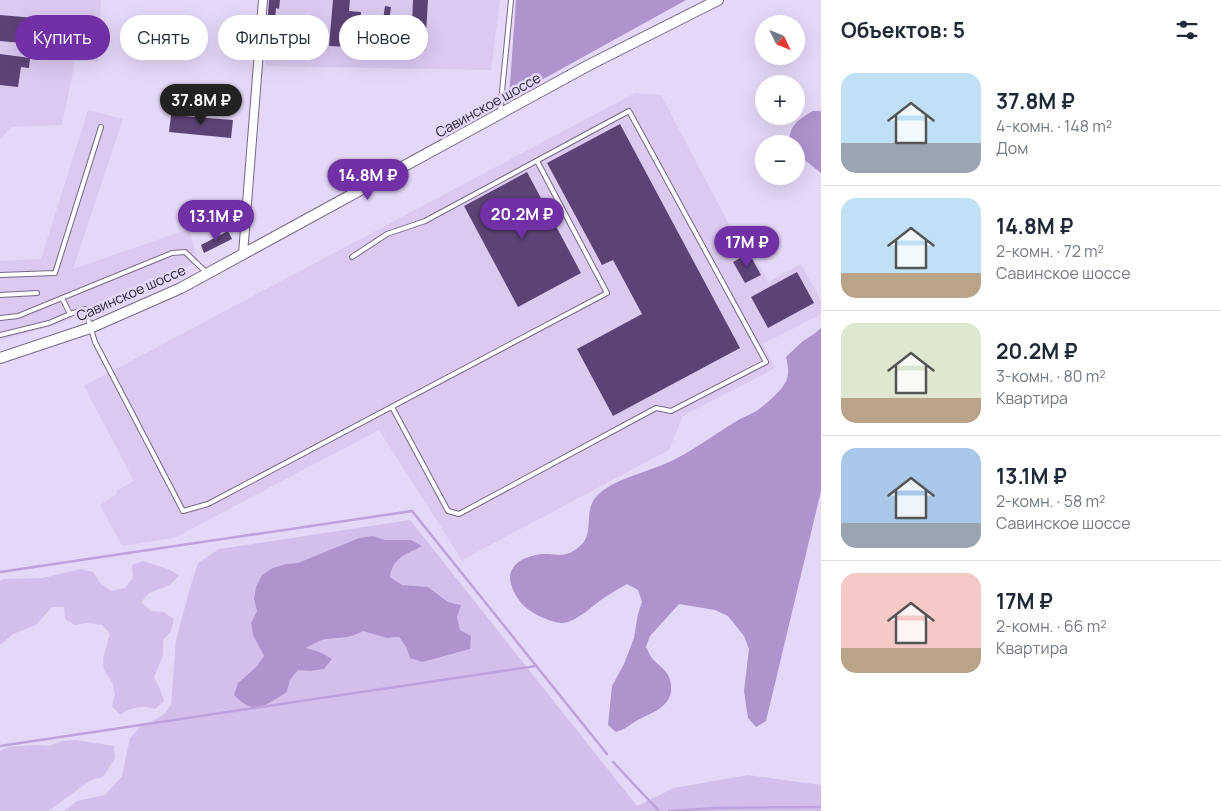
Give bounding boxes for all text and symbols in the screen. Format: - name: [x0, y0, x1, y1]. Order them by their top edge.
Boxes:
- chip: Купить: [15, 15, 110, 60]
- chip: Снять: [120, 15, 208, 60]
- chip: Фильтры: [218, 15, 329, 60]
- chip: Новое: [339, 15, 428, 60]
- north arrow: [755, 15, 805, 65]
- map controls: [755, 15, 805, 185]
- text: Объектов: 5: [841, 16, 965, 44]
- icon: filters: [1173, 16, 1201, 44]
- street label: Савинское шоссе: [432, 68, 544, 141]
- button: +: [755, 75, 805, 125]
- pin: 37.8M ₽: [155, 84, 247, 126]
- text: 37.8M ₽: [996, 87, 1075, 115]
- text: 37.8M ₽: [171, 89, 231, 111]
- icon: home: [881, 93, 941, 153]
- text: 4-комн. · 148 m²: [996, 115, 1112, 137]
- button: −: [755, 135, 805, 185]
- text: Дом: [996, 137, 1028, 159]
- pin: 14.8M ₽: [322, 158, 414, 201]
- text: 14.8M ₽: [339, 164, 397, 186]
- pin: 20.2M ₽: [476, 198, 568, 240]
- pin: 13.1M ₽: [170, 200, 262, 242]
- text: 20.2M ₽: [491, 203, 553, 225]
- text: 13.1M ₽: [189, 205, 243, 227]
- text: 14.8M ₽: [996, 212, 1073, 240]
- icon: home: [881, 218, 941, 278]
- pin: 17M ₽: [712, 226, 782, 268]
- text: 17M ₽: [725, 231, 769, 253]
- text: 2-комн. · 72 m²: [996, 240, 1104, 262]
- street label: Савинское шоссе: [73, 260, 188, 325]
- text: Савинское шоссе: [996, 262, 1131, 284]
- text: 20.2M ₽: [996, 337, 1078, 365]
- icon: home: [881, 343, 941, 403]
- text: 3-комн. · 80 m²: [996, 365, 1106, 387]
- text: Квартира: [996, 387, 1068, 409]
- text: 13.1M ₽: [996, 462, 1067, 490]
- icon: home: [881, 468, 941, 528]
- text: 2-комн. · 58 m²: [996, 490, 1105, 512]
- text: Савинское шоссе: [996, 512, 1131, 534]
- text: 17M ₽: [996, 587, 1053, 615]
- icon: home: [881, 593, 941, 653]
- text: 2-комн. · 66 m²: [996, 615, 1107, 637]
- text: Квартира: [996, 637, 1068, 659]

